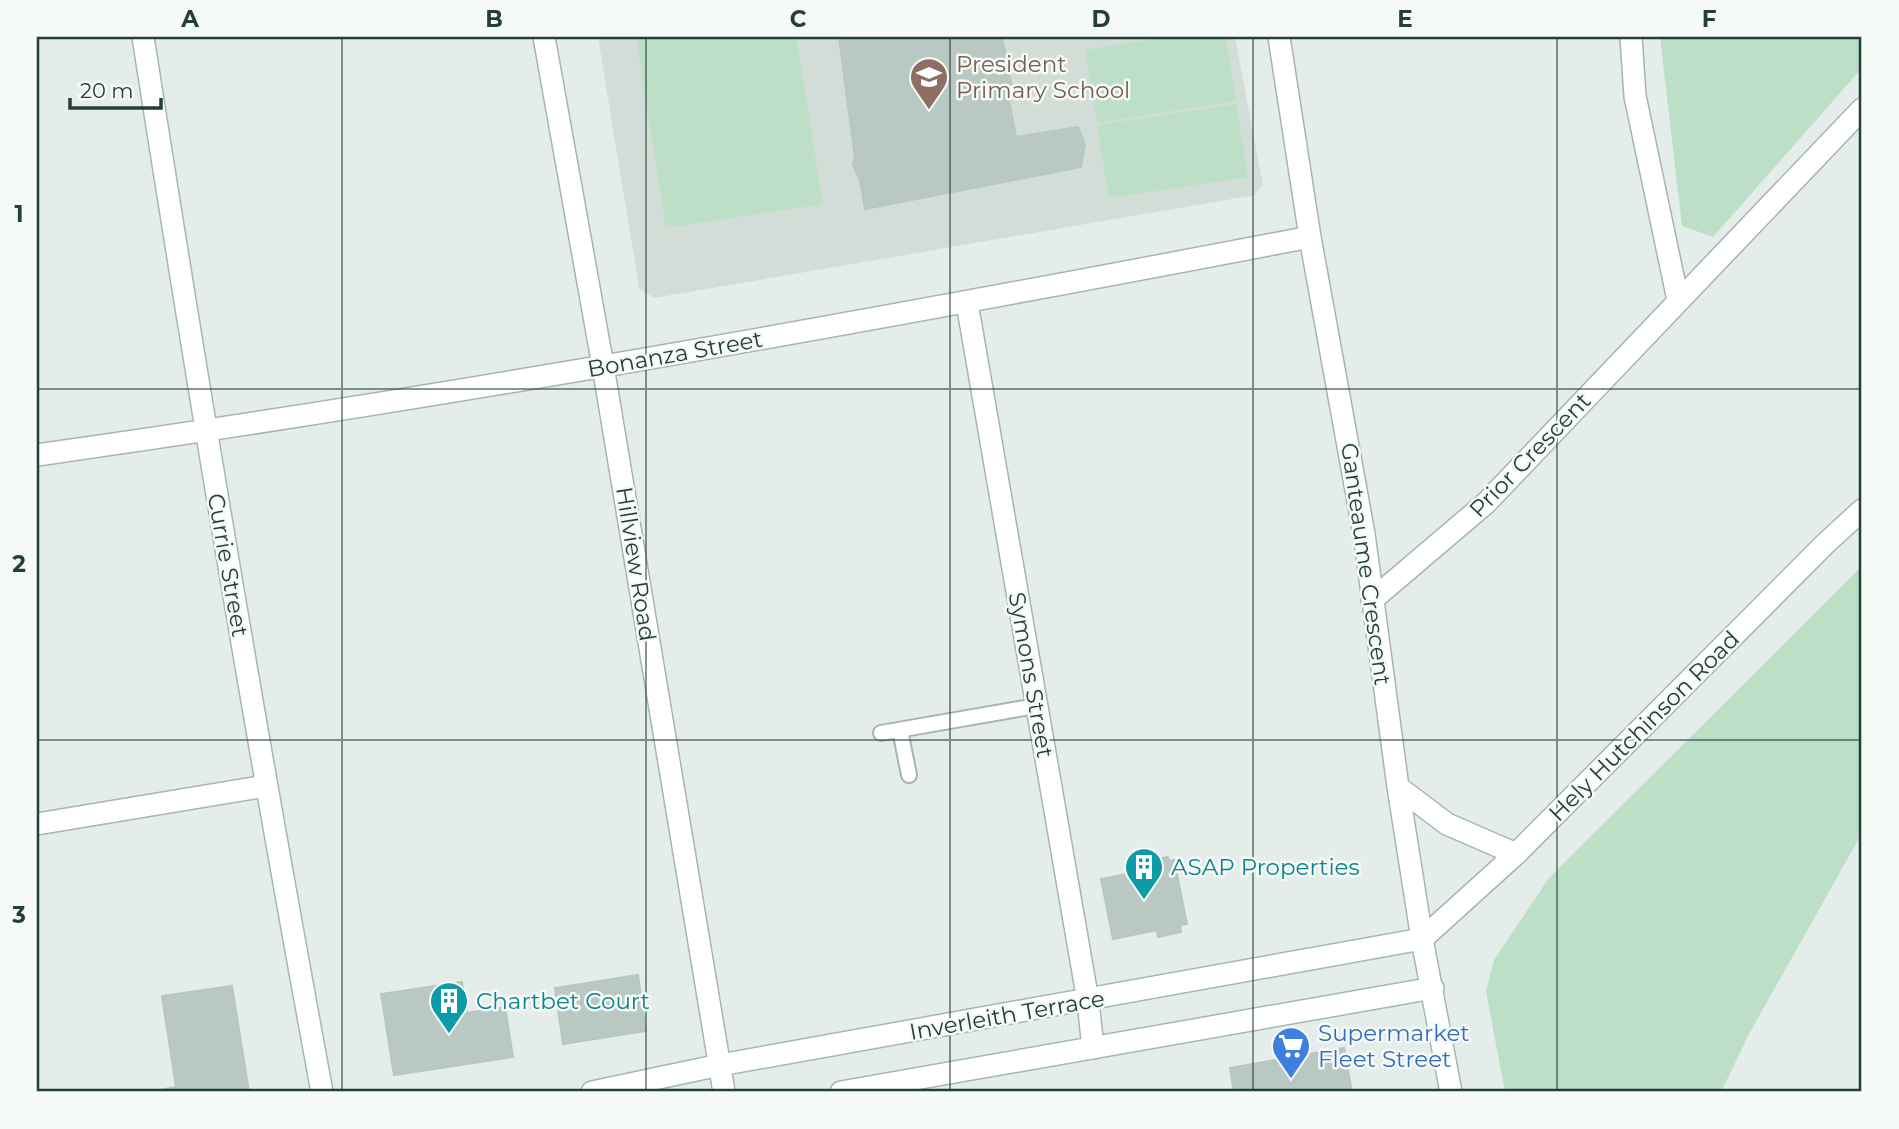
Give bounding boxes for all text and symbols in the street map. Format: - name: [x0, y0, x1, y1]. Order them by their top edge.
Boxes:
- text: A: [180, 5, 199, 33]
- text: B: [485, 5, 503, 33]
- text: C: [790, 5, 807, 33]
- text: D: [1092, 5, 1111, 33]
- text: E: [1397, 5, 1413, 33]
- text: F: [1702, 5, 1717, 33]
- place label: President Primary School: [956, 50, 1130, 104]
- school or university icon: President Primary School: [908, 56, 950, 111]
- scale bar: [70, 66, 161, 110]
- text: 20 m: [80, 78, 134, 103]
- text: 1: [14, 200, 24, 228]
- street label: Bonanza Street: [585, 325, 765, 383]
- street label: Prior Crescent: [1463, 387, 1597, 523]
- street label: Ganteaume Crescent: [1335, 441, 1397, 687]
- street label: Hillview Road: [610, 485, 662, 643]
- street label: Currie Street: [202, 491, 254, 639]
- text: 2: [12, 550, 26, 578]
- street label: Symons Street: [1003, 590, 1059, 760]
- street label: Hely Hutchinson Road: [1543, 625, 1745, 827]
- building icon: ASAP Properties: [1123, 846, 1165, 901]
- place label: ASAP Properties: [1171, 853, 1360, 881]
- text: 3: [11, 901, 26, 929]
- building icon: Chartbet Court: [428, 980, 470, 1035]
- street label: Inverleith Terrace: [907, 984, 1107, 1046]
- place label: Chartbet Court: [476, 987, 650, 1015]
- place label: Supermarket Fleet Street: [1318, 1019, 1470, 1073]
- supermarket icon: Supermarket Fleet Street: [1270, 1025, 1312, 1080]

